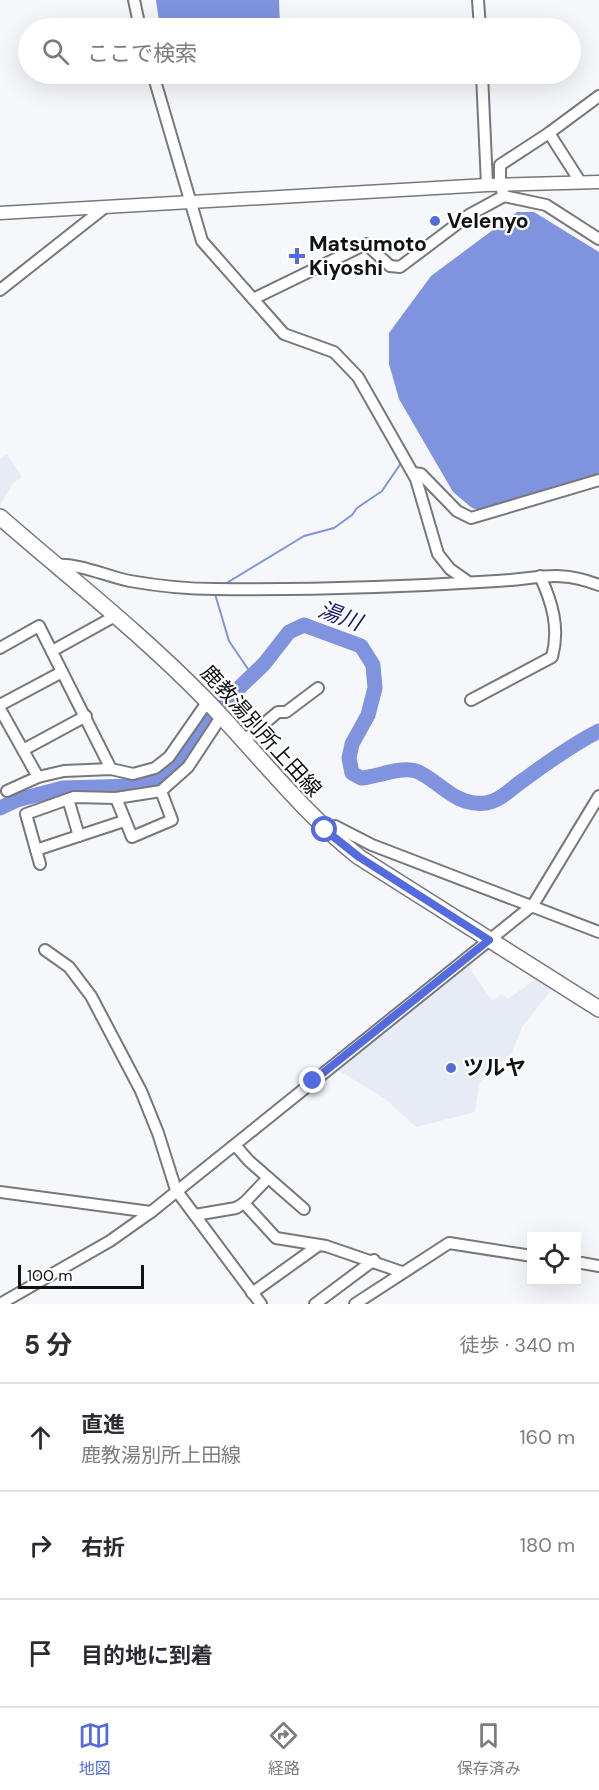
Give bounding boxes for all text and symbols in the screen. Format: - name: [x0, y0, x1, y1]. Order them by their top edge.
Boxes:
- search box: [18, 18, 581, 84]
- icon: search: [39, 35, 72, 68]
- text: ここで検索: [87, 39, 197, 68]
- place label: Velenyo: [447, 207, 529, 235]
- marker: Velenyo: [428, 214, 442, 228]
- place label: Matsumoto Kiyoshi: [309, 230, 427, 282]
- marker: Matsumoto Kiyoshi: [290, 249, 304, 263]
- water label: 湯川: [314, 595, 368, 638]
- street label: 鹿教湯別所上田線: [194, 659, 328, 803]
- route start: [311, 816, 337, 842]
- place label: ツルヤ: [463, 1054, 526, 1082]
- marker: ツルヤ: [444, 1061, 458, 1075]
- route end: [299, 1067, 325, 1093]
- map controls: [527, 1232, 581, 1286]
- button: locate: [527, 1232, 581, 1286]
- scale bar: [18, 1262, 144, 1290]
- text: 100 m: [27, 1265, 72, 1286]
- text: 5 分: [24, 1328, 72, 1362]
- text: 徒歩 · 340 m: [460, 1332, 575, 1358]
- text: 直進: [81, 1410, 125, 1439]
- icon: ahead: [24, 1421, 57, 1454]
- text: 160 m: [519, 1424, 575, 1450]
- text: 鹿教湯別所上田線: [81, 1442, 241, 1468]
- icon: right: [24, 1529, 57, 1562]
- text: 180 m: [520, 1532, 575, 1558]
- text: 右折: [81, 1533, 125, 1562]
- icon: arrive: [24, 1637, 57, 1670]
- text: 目的地に到着: [81, 1641, 213, 1670]
- tab: 地図: [78, 1719, 111, 1779]
- tab: 経路: [267, 1719, 300, 1779]
- tab: 保存済み: [457, 1719, 521, 1779]

